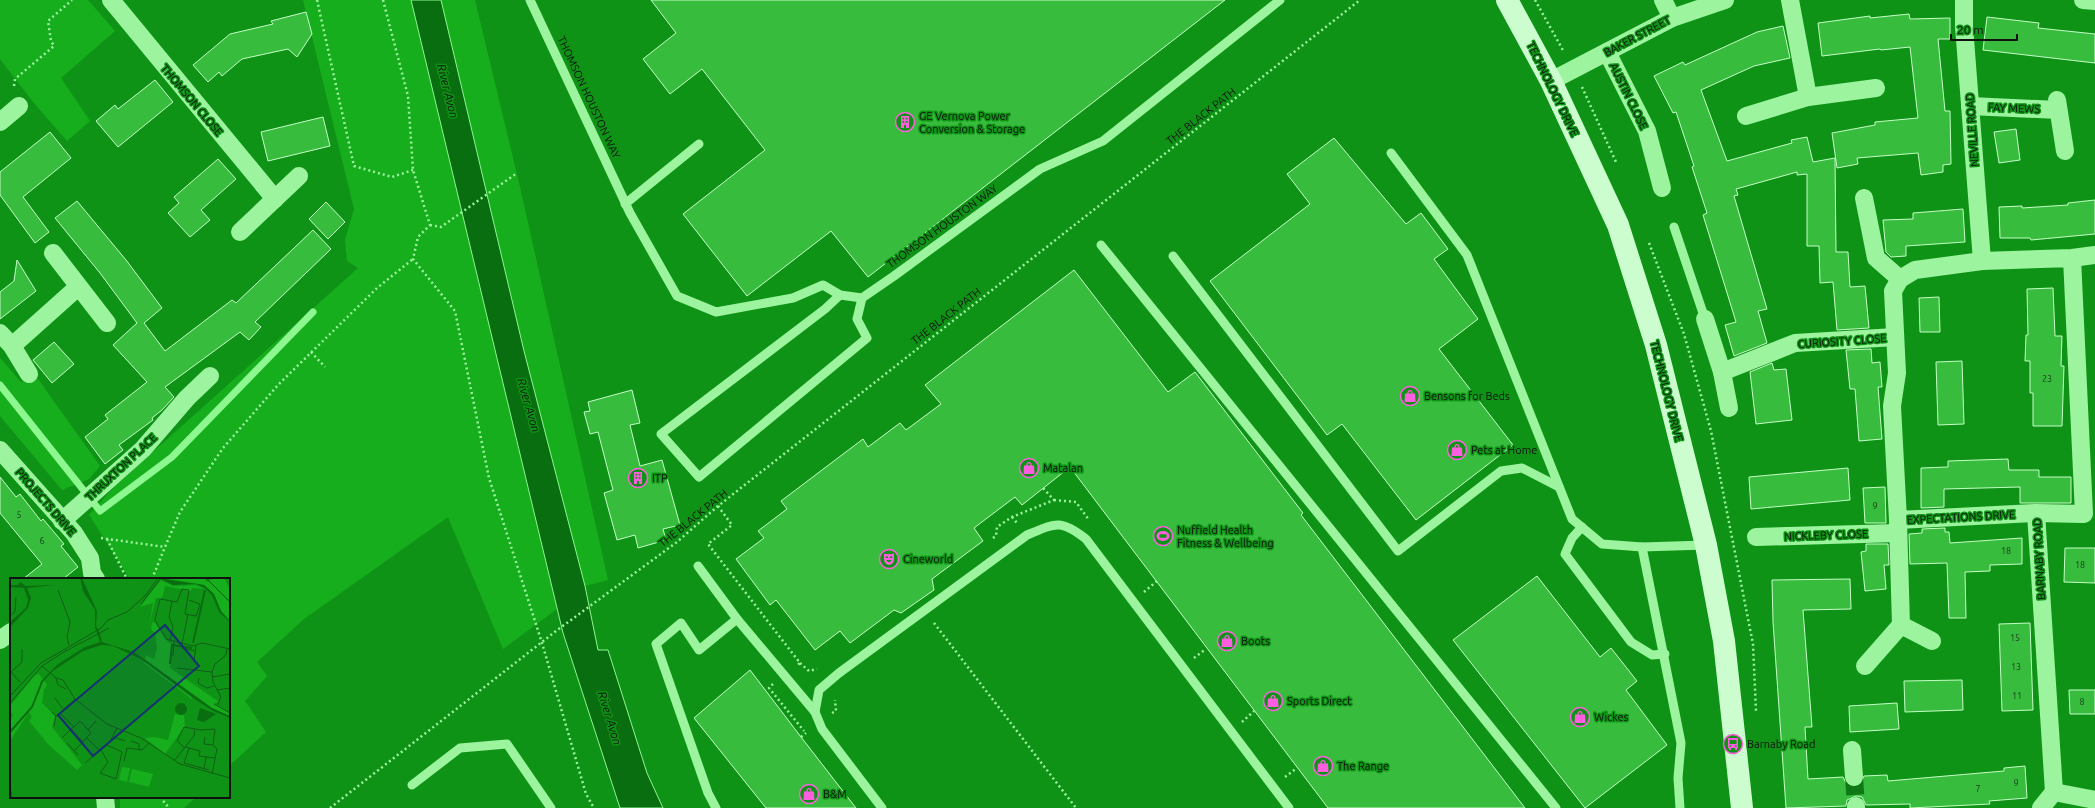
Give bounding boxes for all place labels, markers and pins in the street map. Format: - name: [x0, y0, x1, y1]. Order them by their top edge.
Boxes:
- place label: GE Vernova Power Conversion & Storage: [919, 110, 1025, 135]
- building icon: GE Vernova Power Conversion & Storage: [894, 111, 916, 133]
- shop icon: Bensons for Beds: [1399, 385, 1421, 407]
- place label: Bensons for Beds: [1424, 390, 1510, 402]
- shop icon: Pets at Home: [1446, 439, 1468, 461]
- place label: Pets at Home: [1471, 444, 1537, 456]
- shop icon: Matalan: [1018, 457, 1040, 479]
- place label: Matalan: [1043, 462, 1083, 474]
- building icon: ITP: [627, 467, 649, 489]
- place label: ITP: [652, 472, 668, 484]
- place label: Nuffield Health Fitness & Wellbeing: [1177, 524, 1274, 549]
- sports icon: Nuffield Health Fitness & Wellbeing: [1152, 525, 1174, 547]
- theatre icon: Cineworld: [878, 548, 900, 570]
- place label: Cineworld: [903, 553, 953, 565]
- shop icon: Boots: [1216, 630, 1238, 652]
- place label: Boots: [1241, 635, 1270, 647]
- shop icon: Sports Direct: [1262, 690, 1284, 712]
- place label: Sports Direct: [1287, 695, 1352, 707]
- shop icon: Wickes: [1569, 706, 1591, 728]
- place label: Wickes: [1594, 711, 1629, 723]
- bus stop icon: Barnaby Road: [1722, 733, 1744, 755]
- place label: Barnaby Road: [1747, 738, 1815, 750]
- shop icon: The Range: [1312, 755, 1334, 777]
- place label: The Range: [1337, 760, 1389, 772]
- shop icon: B&M: [798, 783, 820, 805]
- place label: B&M: [823, 788, 847, 800]

